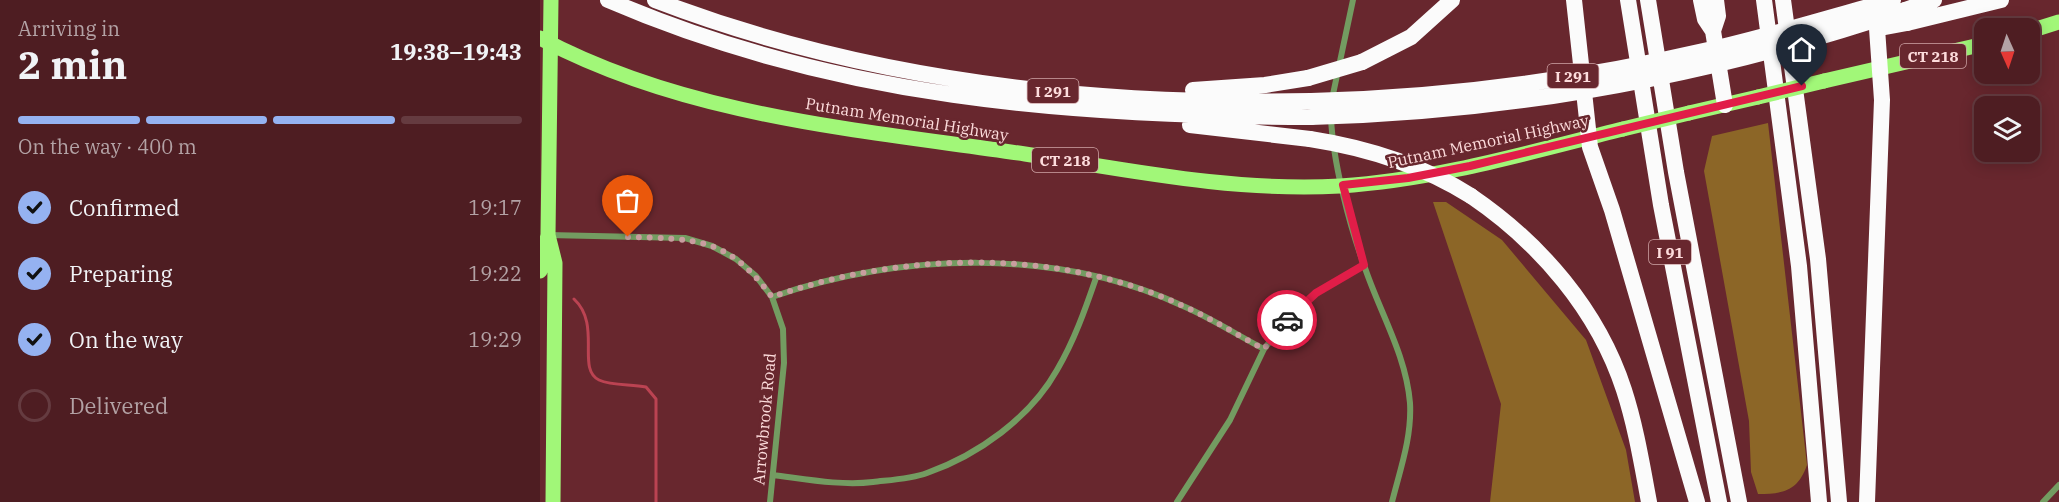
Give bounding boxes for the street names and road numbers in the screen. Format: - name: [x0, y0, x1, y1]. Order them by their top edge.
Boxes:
- road number: CT 218: [1900, 44, 1966, 68]
- road number: I 291: [1548, 64, 1598, 88]
- road number: I 291: [1028, 79, 1078, 103]
- street label: Putnam Memorial Highway: [804, 93, 1010, 145]
- street label: Putnam Memorial Highway: [1386, 110, 1591, 172]
- road number: CT 218: [1032, 148, 1098, 172]
- road number: I 91: [1649, 240, 1691, 264]
- street label: Arrowbrook Road: [748, 352, 780, 486]

